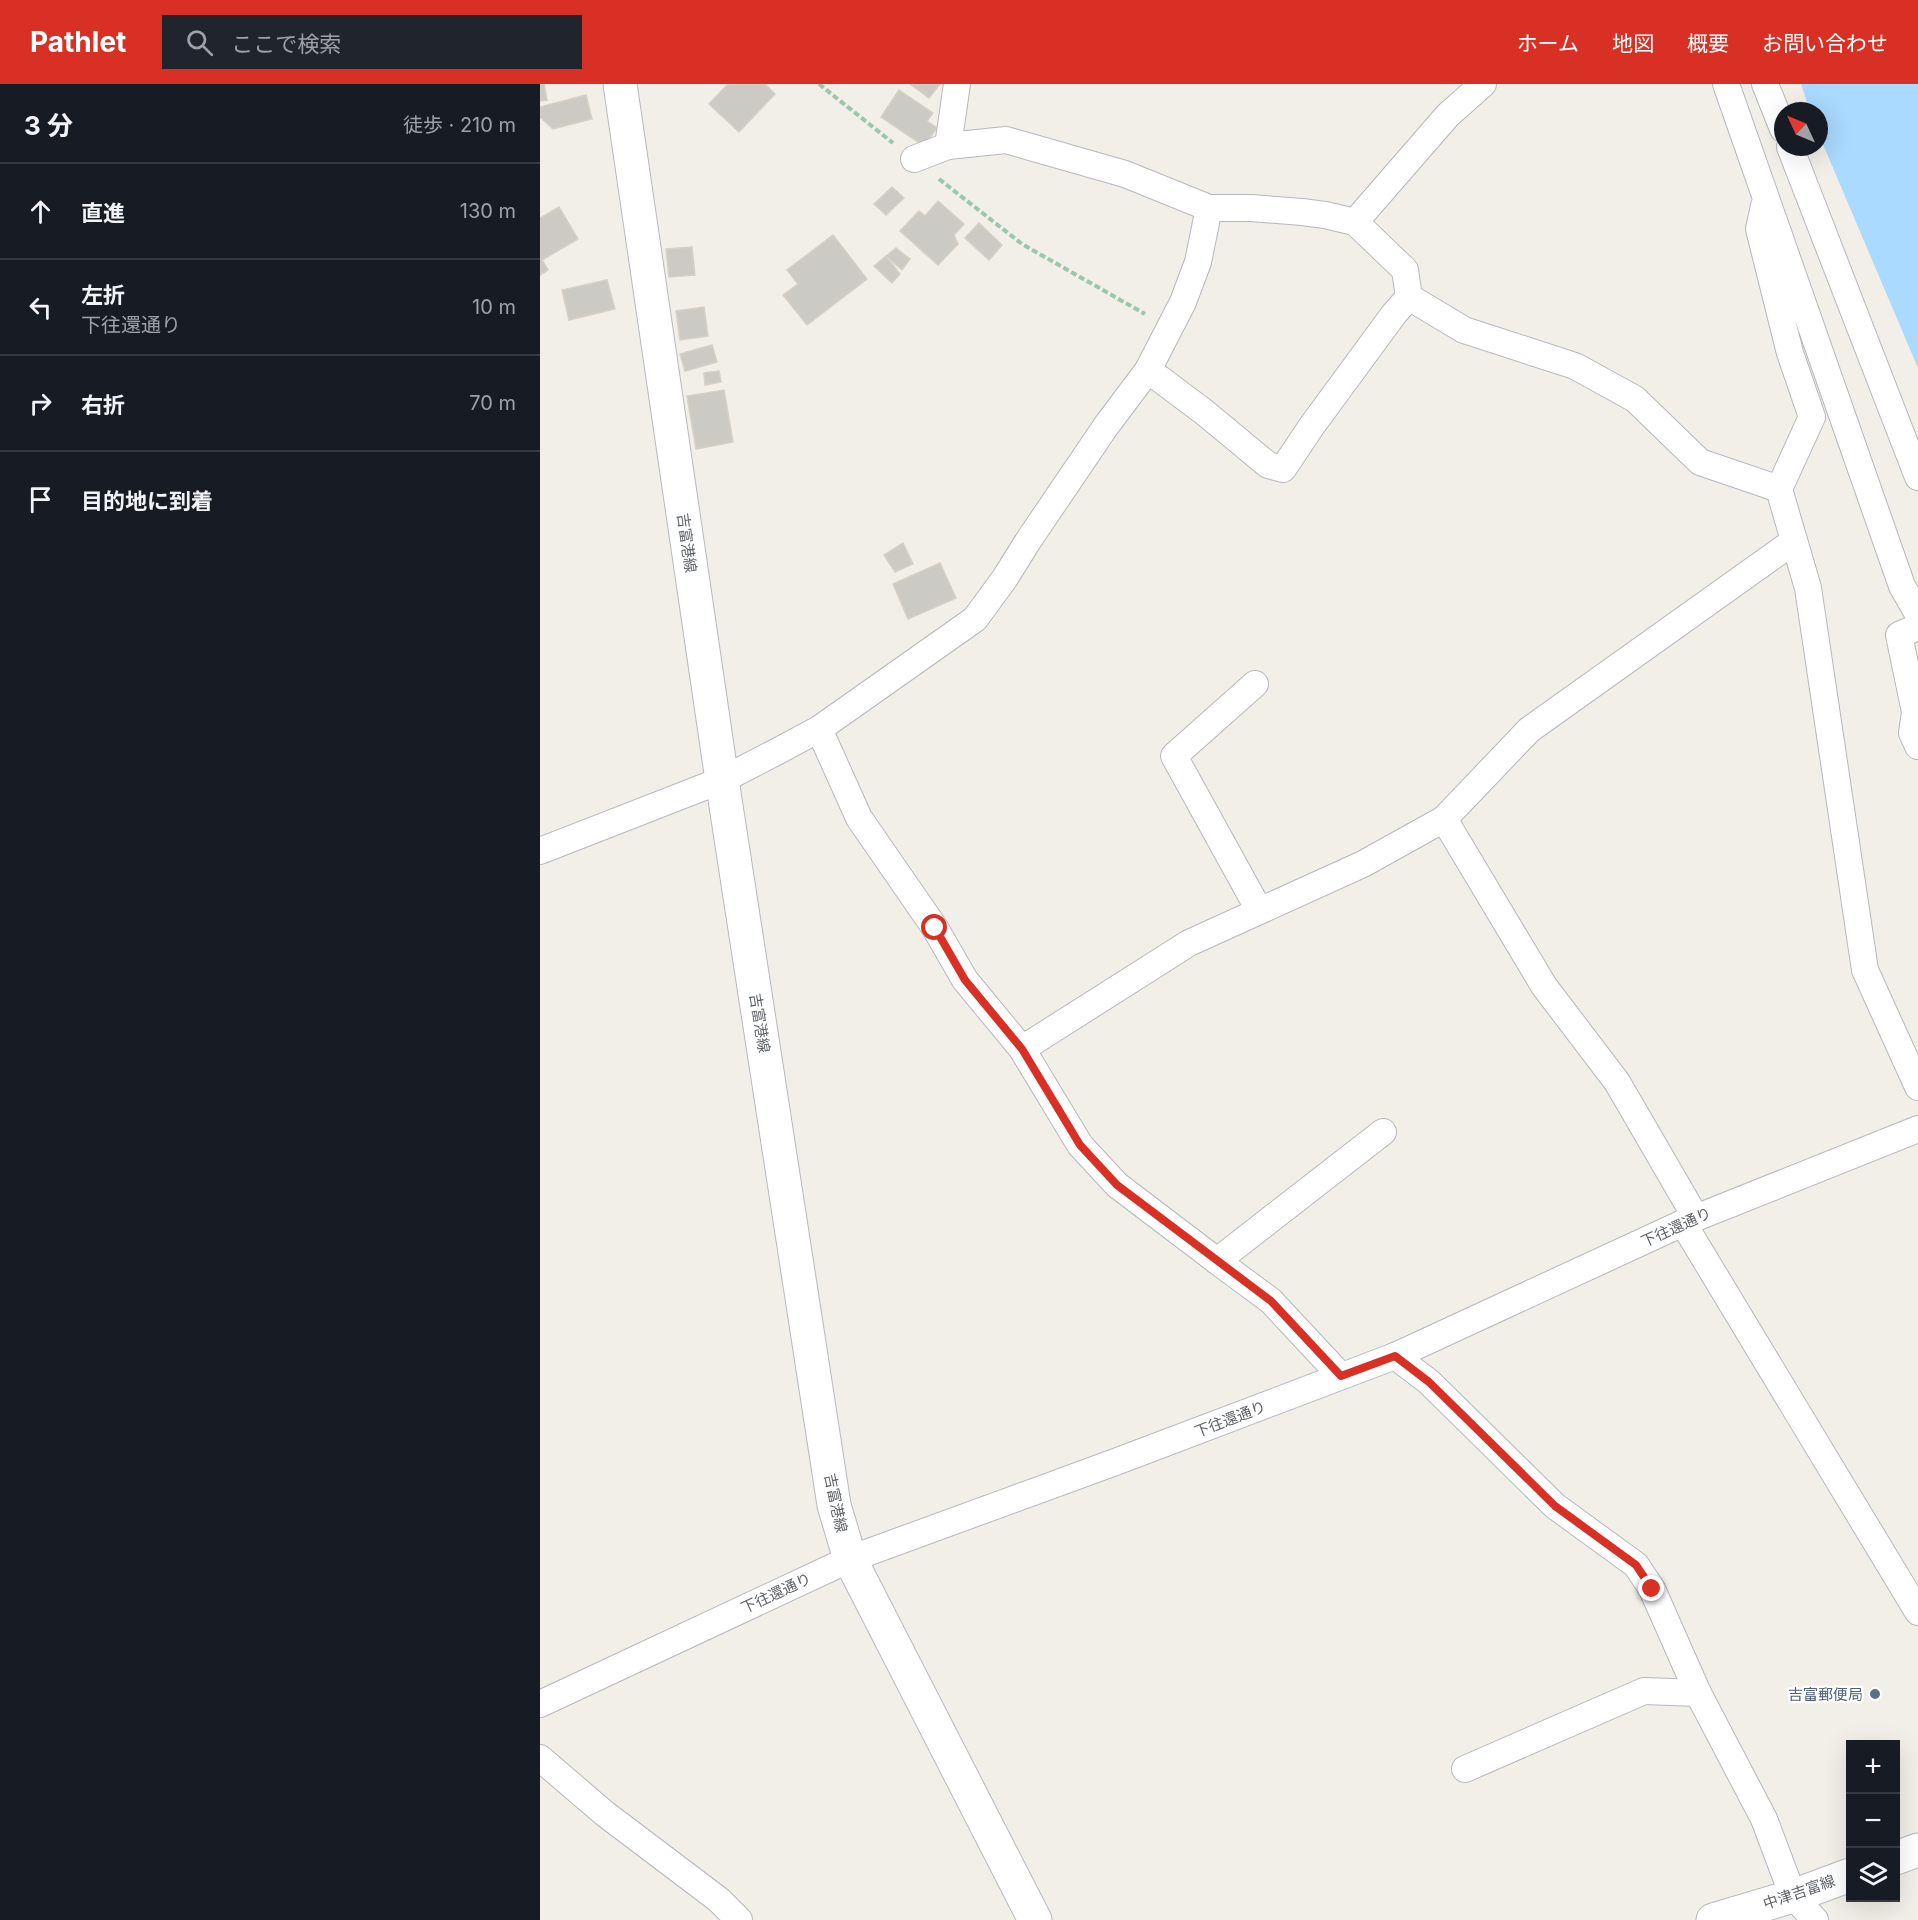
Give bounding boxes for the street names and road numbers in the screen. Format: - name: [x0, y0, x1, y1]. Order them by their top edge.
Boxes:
- street label: 吉富港線: [673, 512, 701, 574]
- street label: 吉富港線: [746, 992, 774, 1054]
- street label: 下往還通り: [1638, 1203, 1714, 1251]
- street label: 下往還通り: [1192, 1397, 1268, 1441]
- street label: 吉富港線: [820, 1472, 852, 1534]
- street label: 下往還通り: [738, 1569, 814, 1617]
- street label: 中津吉富線: [1760, 1871, 1838, 1913]

